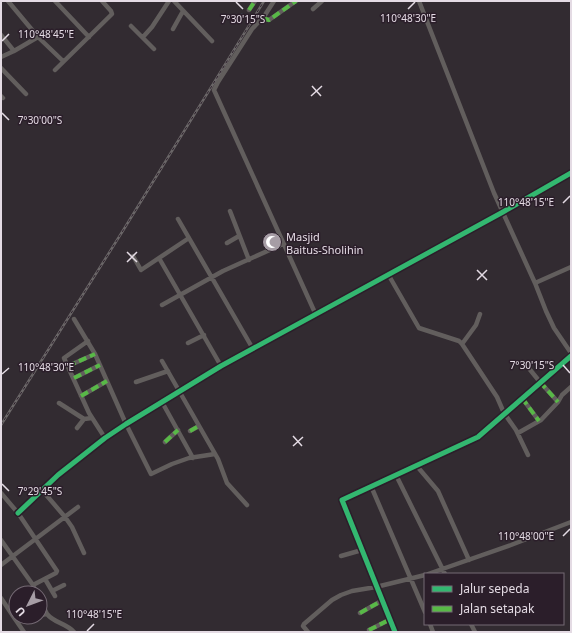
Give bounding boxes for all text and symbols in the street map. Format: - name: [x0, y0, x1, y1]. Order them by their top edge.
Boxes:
- text: 110°48'30"E: [380, 11, 436, 25]
- text: 7°30'15"S: [221, 12, 266, 26]
- text: 110°48'45"E: [18, 27, 74, 41]
- text: 7°30'00"S: [18, 113, 63, 127]
- text: 110°48'15"E: [498, 195, 554, 209]
- place label: Masjid Baitus-Sholihin: [286, 229, 363, 257]
- mosque icon: Masjid Baitus-Sholihin: [261, 231, 283, 253]
- text: 7°30'15"S: [510, 358, 555, 372]
- text: 110°48'30"E: [18, 360, 74, 374]
- text: 7°29'45"S: [18, 484, 63, 498]
- text: 110°48'00"E: [498, 529, 554, 543]
- legend: [424, 573, 564, 625]
- text: Jalur sepeda: [459, 580, 529, 597]
- north arrow: [8, 585, 48, 625]
- text: Jalan setapak: [459, 600, 535, 617]
- text: U: [12, 604, 29, 620]
- text: 110°48'15"E: [66, 607, 122, 621]

